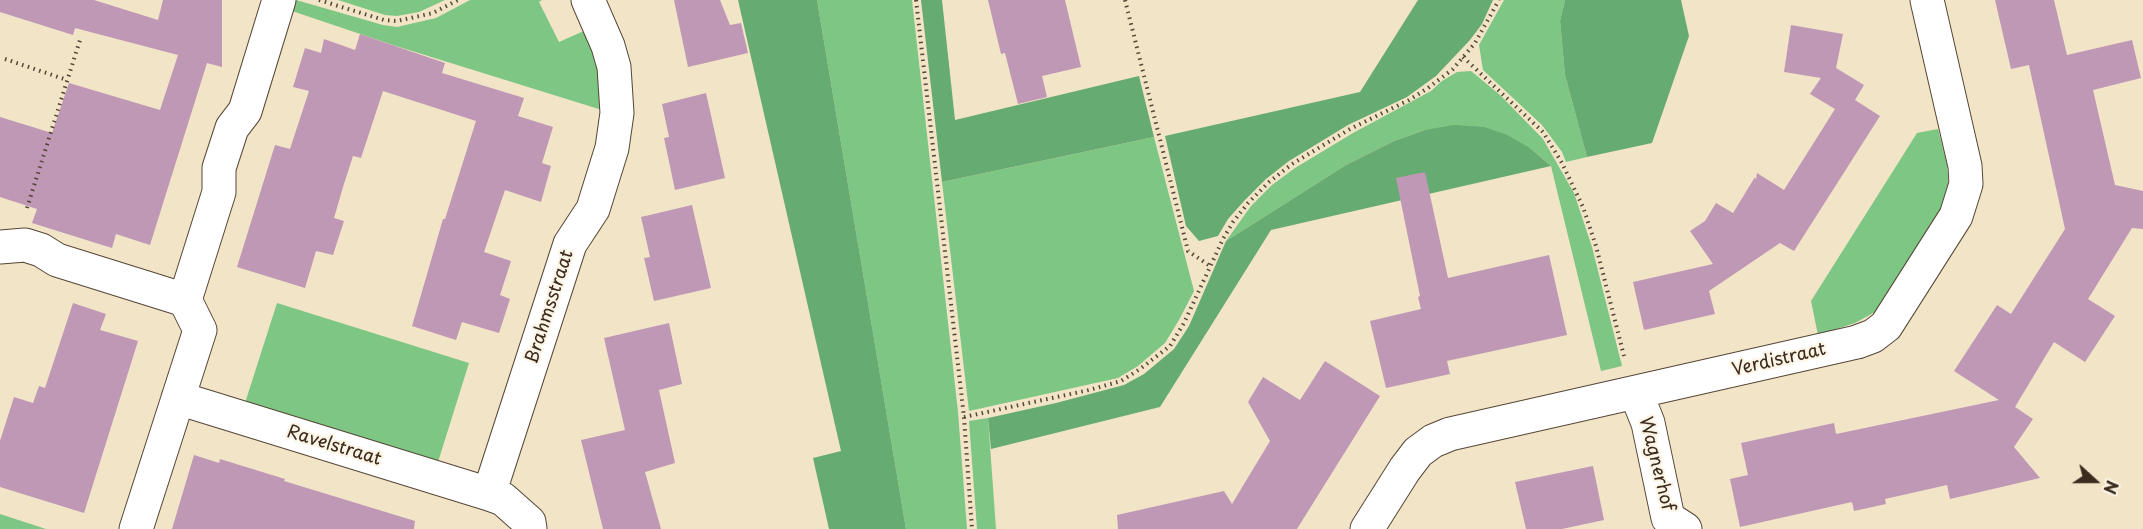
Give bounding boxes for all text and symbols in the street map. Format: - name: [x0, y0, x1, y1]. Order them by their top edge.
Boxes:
- street label: Brahmsstraat: [521, 247, 579, 367]
- street label: Verdistraat: [1730, 339, 1828, 381]
- street label: Wagnerhof: [1634, 415, 1678, 513]
- street label: Ravelstraat: [284, 421, 384, 471]
- north arrow: [2065, 451, 2125, 511]
- text: N: [2098, 477, 2125, 498]

